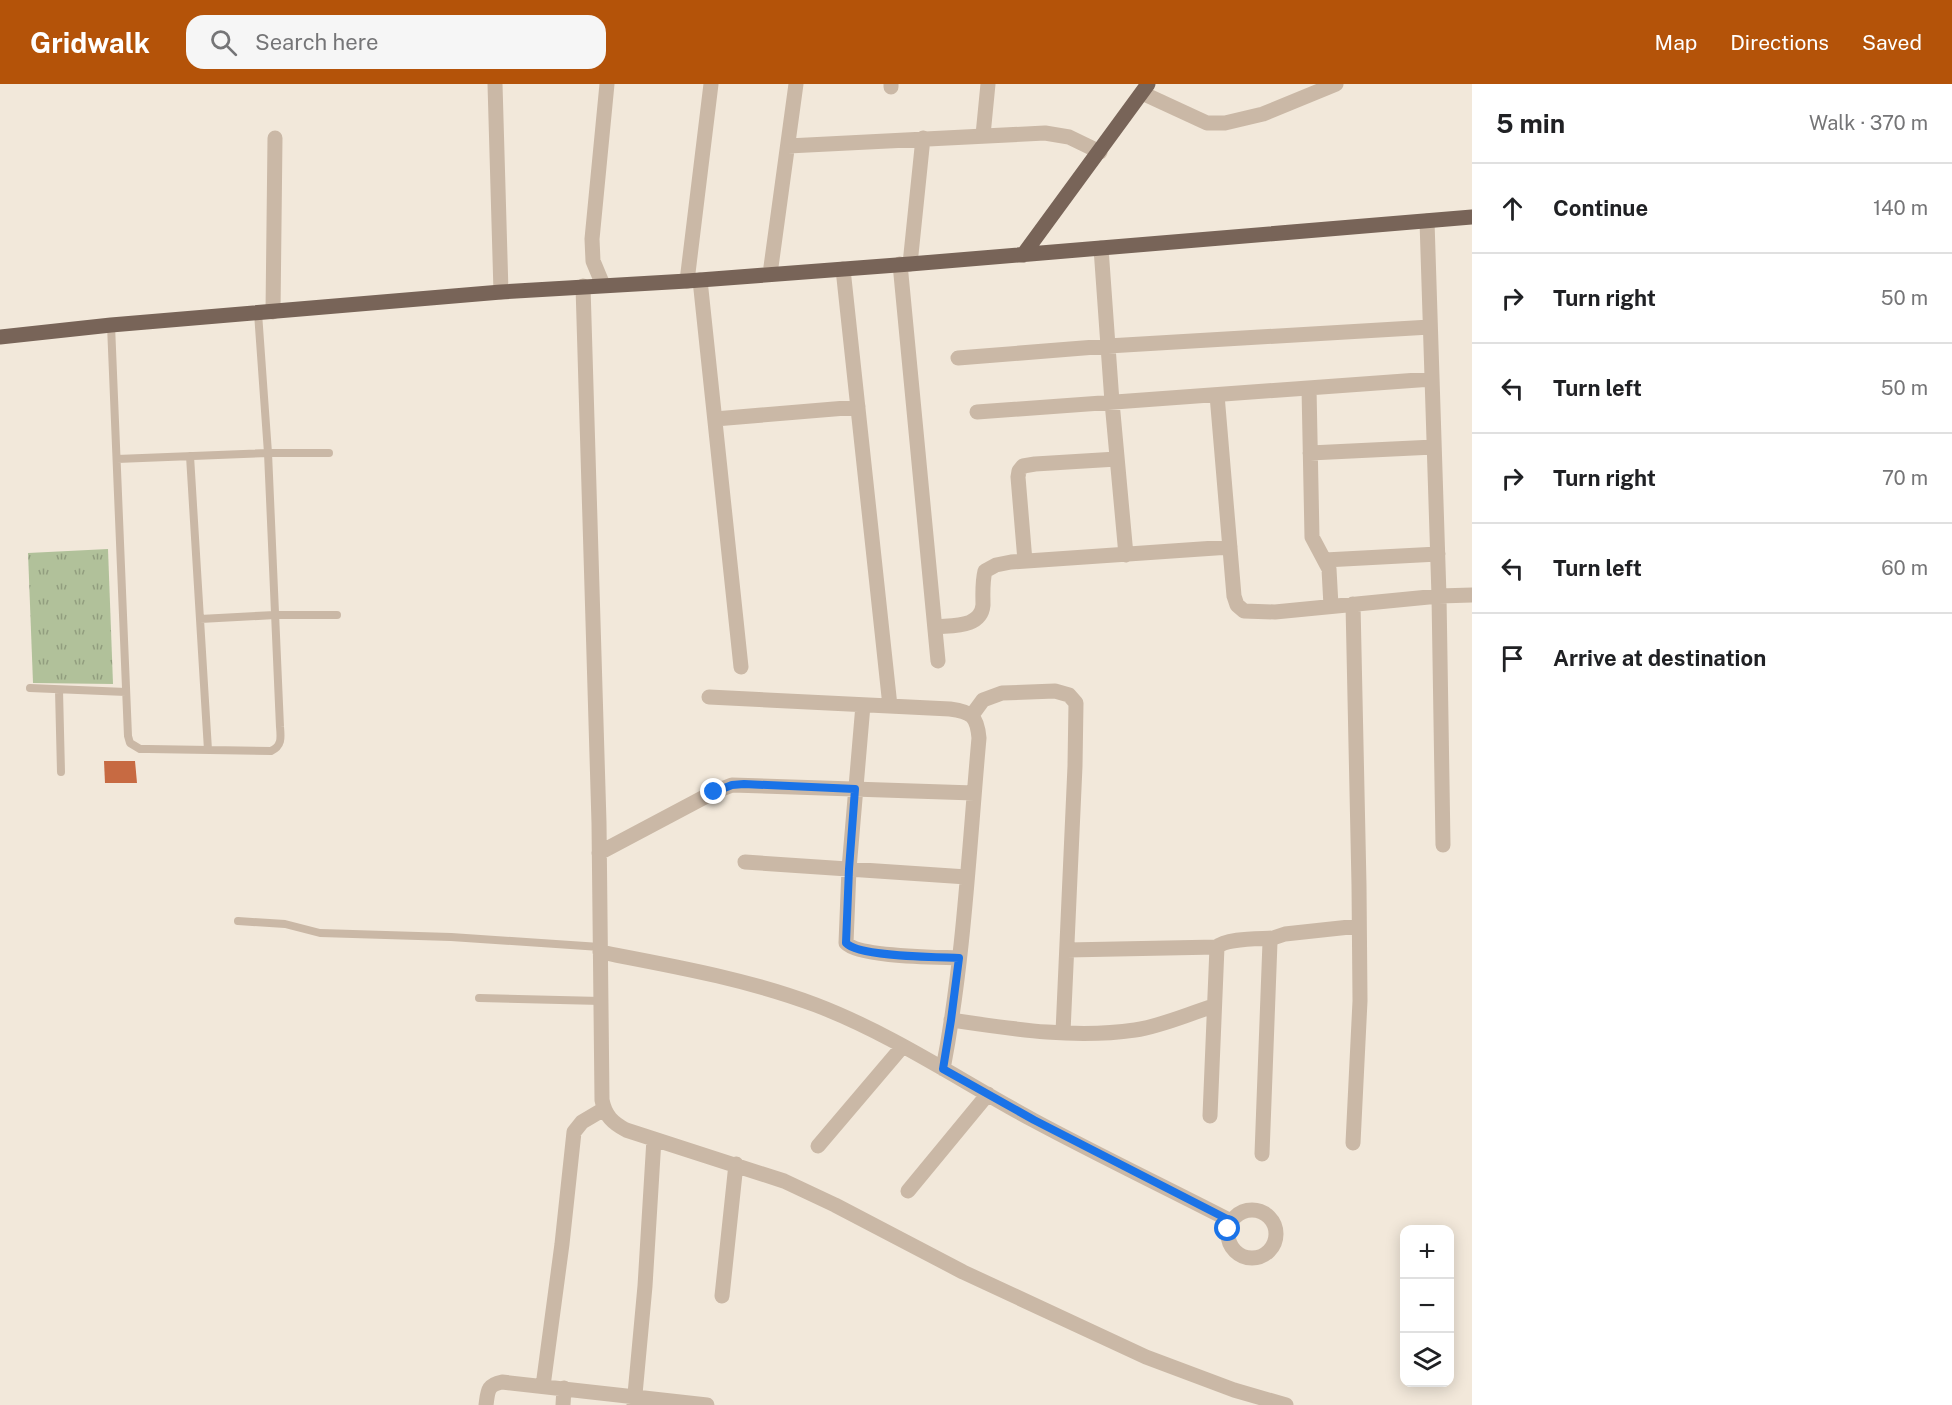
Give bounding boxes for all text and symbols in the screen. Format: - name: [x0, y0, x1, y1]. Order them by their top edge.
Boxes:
- search box: [186, 15, 606, 69]
- text: Gridwalk: [30, 26, 150, 59]
- icon: search: [207, 26, 240, 59]
- text: Search here: [255, 29, 379, 55]
- text: Map: [1655, 30, 1697, 55]
- text: Directions: [1730, 30, 1829, 55]
- text: Saved: [1862, 30, 1922, 55]
- text: 5 min: [1496, 108, 1565, 139]
- text: Walk · 370 m: [1809, 111, 1928, 135]
- icon: ahead: [1496, 192, 1529, 225]
- text: Continue: [1553, 195, 1648, 221]
- text: 140 m: [1873, 196, 1928, 220]
- icon: right: [1496, 282, 1529, 315]
- text: Turn right: [1553, 285, 1656, 311]
- text: 50 m: [1881, 286, 1928, 310]
- icon: left: [1496, 372, 1529, 405]
- text: Turn left: [1553, 375, 1642, 401]
- text: 50 m: [1881, 376, 1928, 400]
- icon: right: [1496, 462, 1529, 495]
- text: Turn right: [1553, 465, 1656, 491]
- text: 70 m: [1882, 466, 1928, 490]
- icon: left: [1496, 552, 1529, 585]
- text: Turn left: [1553, 555, 1642, 581]
- text: 60 m: [1881, 556, 1928, 580]
- icon: arrive: [1496, 642, 1529, 675]
- text: Arrive at destination: [1553, 645, 1766, 671]
- route end: [700, 778, 726, 804]
- route start: [1214, 1215, 1240, 1241]
- map controls: [1400, 1225, 1454, 1387]
- button: +: [1400, 1225, 1454, 1279]
- button: −: [1400, 1279, 1454, 1333]
- button: layers: [1400, 1333, 1454, 1387]

